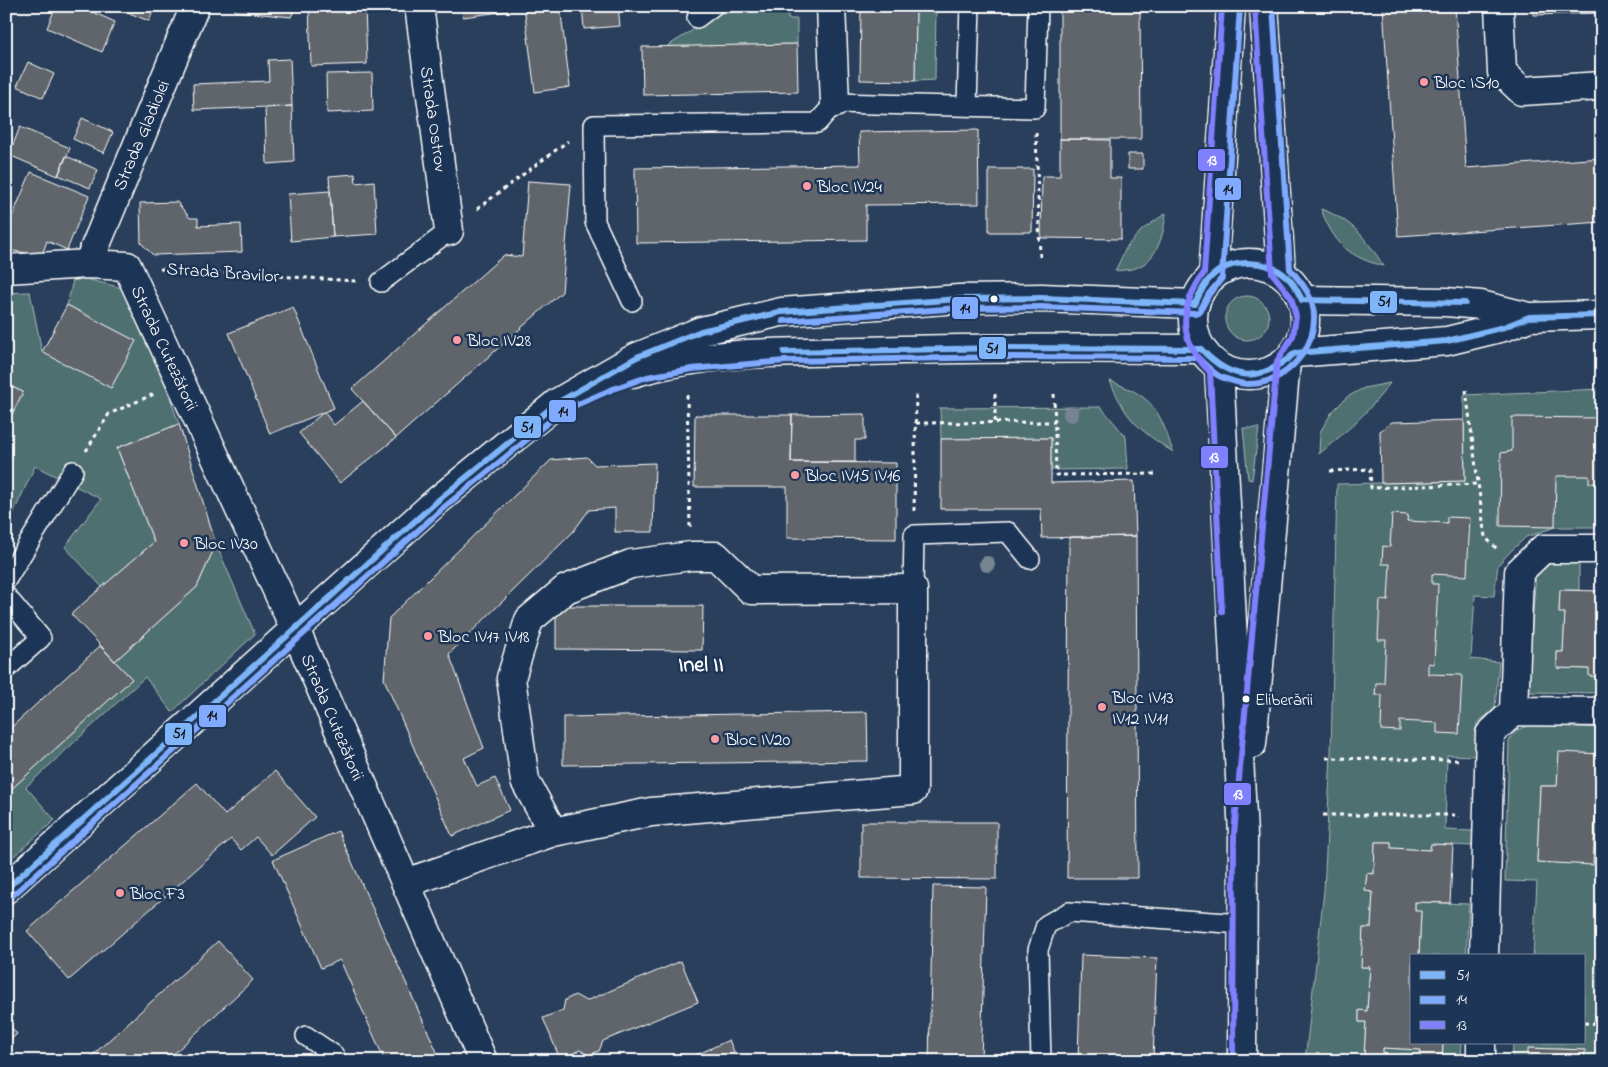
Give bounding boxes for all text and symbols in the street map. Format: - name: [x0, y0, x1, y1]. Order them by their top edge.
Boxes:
- street label: Strada Ostrov: [412, 65, 452, 174]
- place label: Bloc IS10: [1433, 71, 1499, 97]
- street label: Strada Gladiolei: [108, 76, 178, 195]
- marker: Bloc IS10: [1418, 76, 1430, 88]
- line badge: 13: [1197, 148, 1226, 172]
- text: 13: [1207, 151, 1217, 172]
- place label: Bloc IV24: [816, 175, 883, 201]
- line badge: 14: [1214, 177, 1242, 201]
- marker: Bloc IV24: [801, 180, 813, 192]
- text: 14: [1223, 180, 1233, 201]
- street label: Strada Bravilor: [166, 257, 280, 291]
- street label: Strada Cutezătorii: [123, 282, 204, 416]
- line badge: 51: [1369, 290, 1398, 314]
- text: 51: [1378, 292, 1391, 313]
- unlabelled marker: [989, 294, 999, 304]
- line badge: 14: [951, 296, 979, 320]
- text: 14: [960, 299, 970, 320]
- place label: Bloc IV28: [466, 329, 532, 355]
- marker: Bloc IV28: [451, 334, 463, 346]
- line badge: 51: [978, 336, 1007, 360]
- text: 51: [986, 339, 999, 360]
- line badge: 14: [548, 399, 577, 423]
- text: 14: [558, 402, 568, 423]
- line badge: 51: [513, 415, 542, 439]
- text: 51: [521, 418, 534, 439]
- line badge: 13: [1200, 445, 1229, 469]
- text: 13: [1209, 448, 1219, 469]
- place label: Bloc IV15 IV16: [804, 464, 901, 490]
- marker: Bloc IV15 IV16: [789, 469, 801, 481]
- place label: Bloc IV30: [193, 532, 258, 558]
- marker: Bloc IV30: [178, 537, 190, 549]
- place label: Bloc IV17 IV18: [437, 625, 530, 651]
- marker: Bloc IV17 IV18: [422, 630, 434, 642]
- street label: Strada Cutezătorii: [293, 650, 370, 785]
- district label: Inel II: [678, 650, 724, 682]
- place label: Bloc IV13 IV12 IV11: [1111, 686, 1174, 733]
- place label: Eliberării: [1255, 688, 1313, 713]
- marker: Eliberării: [1241, 694, 1251, 704]
- marker: Bloc IV13 IV12 IV11: [1096, 701, 1108, 713]
- line badge: 14: [198, 704, 227, 728]
- text: 14: [207, 706, 217, 727]
- line badge: 51: [164, 722, 193, 746]
- text: 51: [173, 724, 186, 745]
- place label: Bloc IV20: [724, 728, 791, 754]
- marker: Bloc IV20: [709, 733, 721, 745]
- line badge: 13: [1223, 782, 1252, 806]
- text: 13: [1233, 785, 1243, 806]
- place label: Bloc F3: [129, 882, 185, 908]
- marker: Bloc F3: [114, 887, 126, 899]
- legend: [1410, 954, 1586, 1044]
- text: 51: [1456, 965, 1470, 987]
- text: 14: [1456, 989, 1467, 1011]
- text: 13: [1456, 1015, 1467, 1037]

